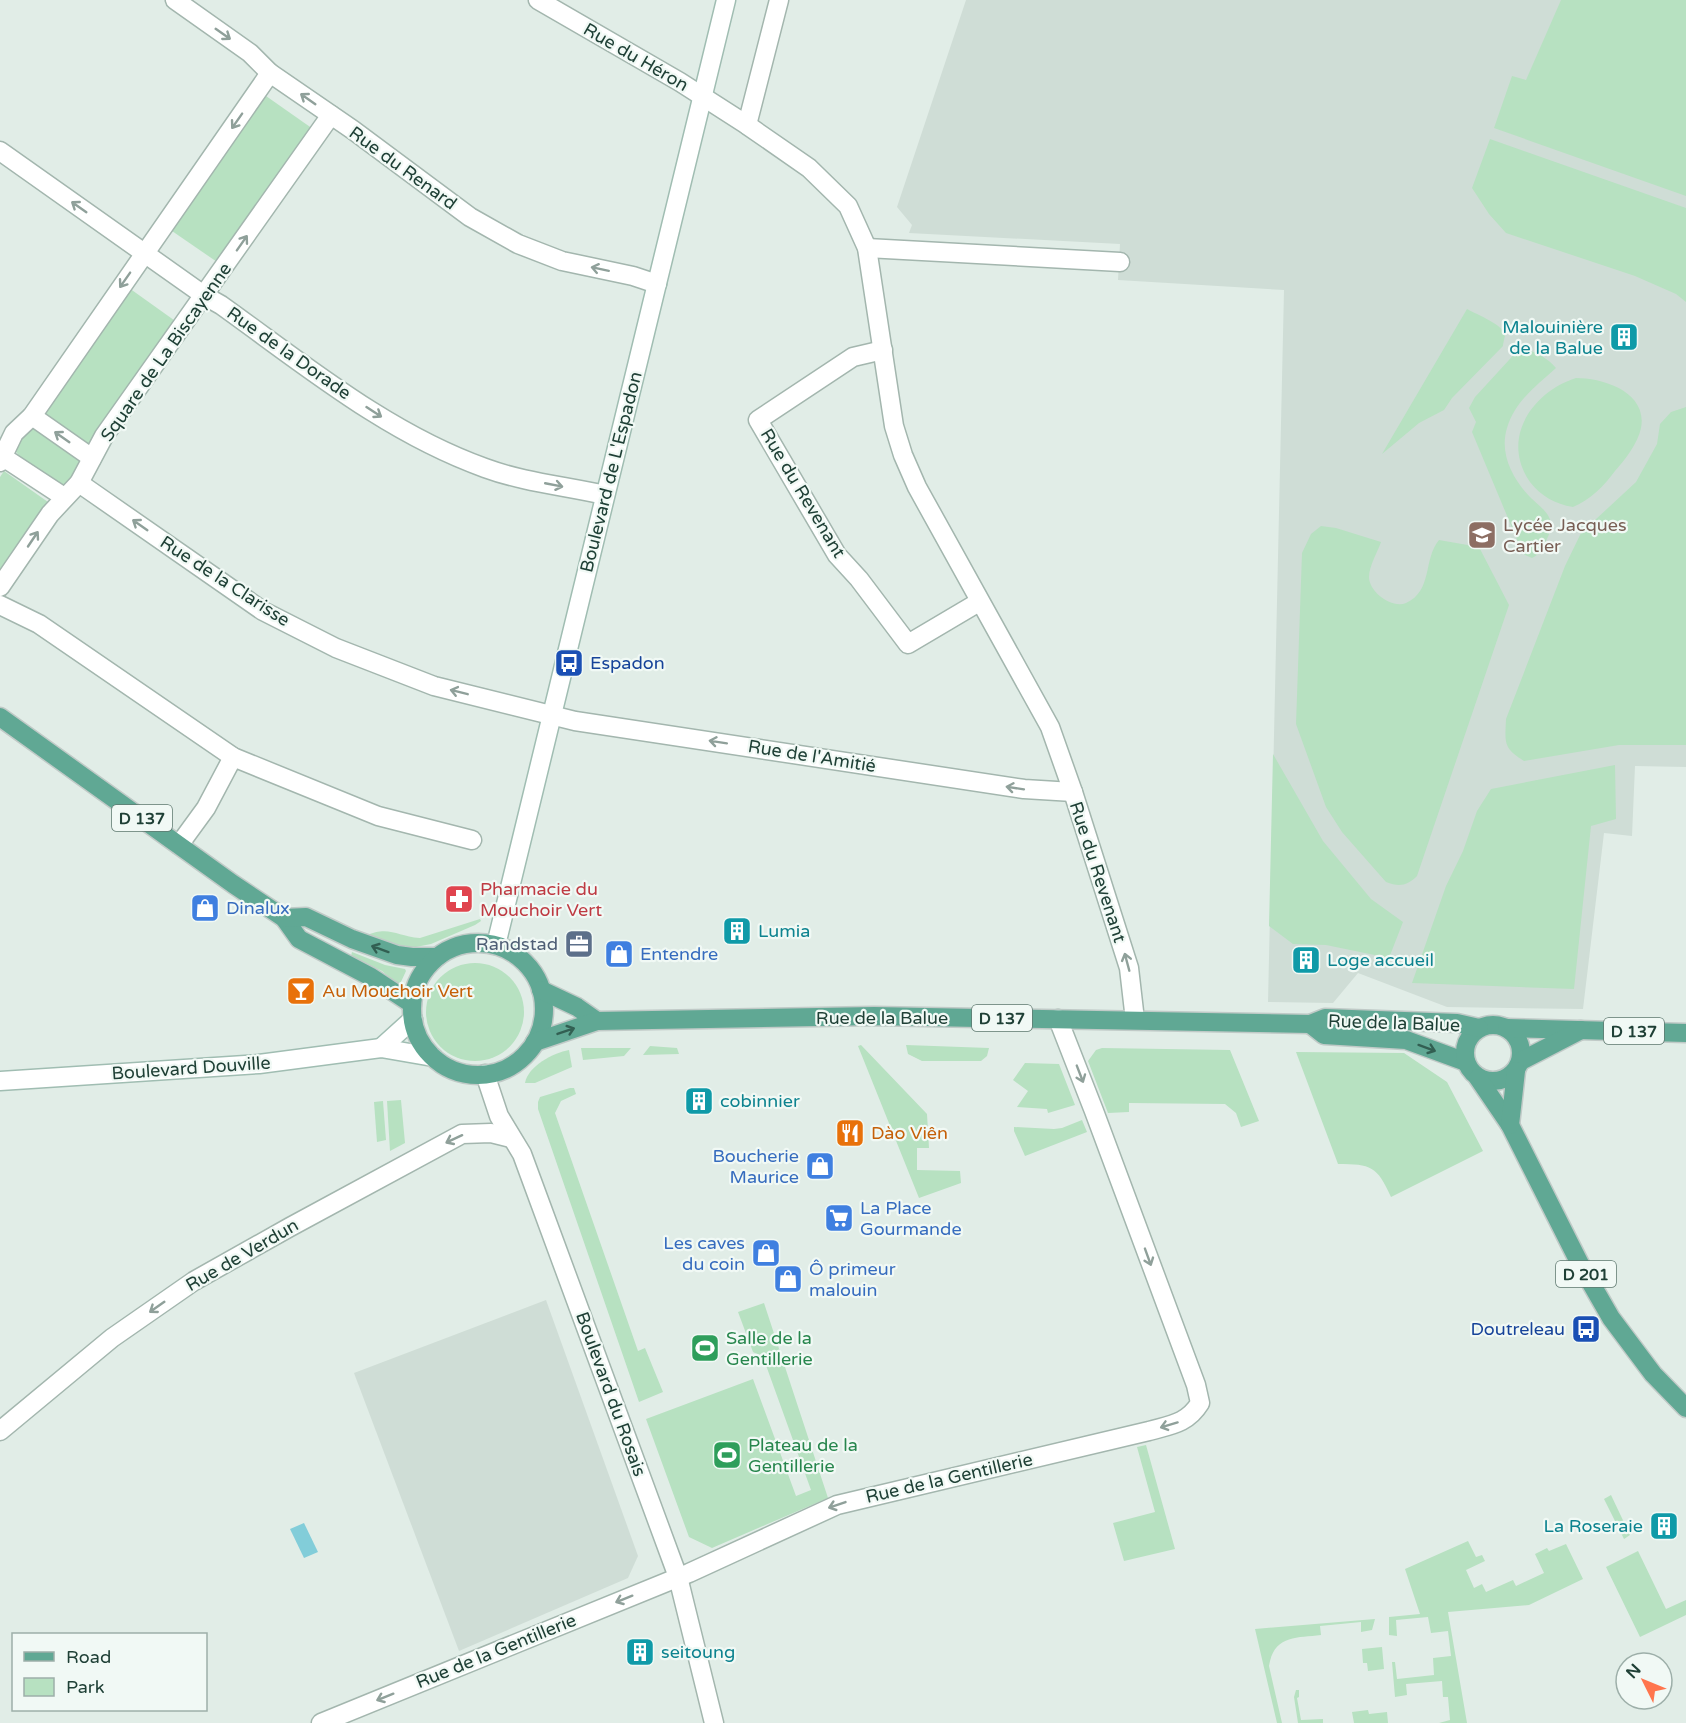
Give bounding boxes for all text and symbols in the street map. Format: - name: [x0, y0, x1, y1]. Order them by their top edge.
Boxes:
- street label: Rue du Héron: [580, 18, 692, 96]
- one-way arrow: [215, 28, 231, 40]
- one-way arrow: [300, 93, 316, 105]
- one-way arrow: [231, 112, 243, 128]
- street label: Rue du Renard: [345, 122, 461, 214]
- one-way arrow: [71, 201, 88, 213]
- one-way arrow: [236, 236, 248, 252]
- street label: Square de La Biscayenne: [96, 258, 236, 446]
- one-way arrow: [591, 263, 610, 275]
- one-way arrow: [119, 272, 131, 288]
- street label: Rue de la Dorade: [223, 302, 355, 404]
- place label: Malouinière de la Balue: [1502, 316, 1603, 359]
- building icon: Malouinière de la Balue: [1608, 321, 1640, 353]
- street label: Boulevard de L'Espadon: [575, 369, 647, 575]
- one-way arrow: [366, 406, 383, 419]
- street label: Rue du Revenant: [756, 424, 850, 562]
- one-way arrow: [54, 431, 71, 443]
- one-way arrow: [543, 480, 563, 491]
- place label: Lycée Jacques Cartier: [1503, 514, 1627, 557]
- one-way arrow: [132, 519, 148, 531]
- school or university icon: Lycée Jacques Cartier: [1466, 519, 1498, 551]
- one-way arrow: [27, 531, 39, 548]
- street label: Rue de la Clarisse: [156, 531, 294, 631]
- bus stop icon: Espadon: [553, 647, 585, 679]
- place label: Espadon: [590, 652, 665, 674]
- one-way arrow: [450, 686, 469, 697]
- street label: Rue de l'Amitié: [746, 735, 878, 777]
- one-way arrow: [709, 736, 729, 747]
- one-way arrow: [1005, 782, 1025, 793]
- street label: Rue du Revenant: [1065, 799, 1131, 945]
- road number: D 137: [112, 805, 172, 831]
- place label: Pharmacie du Mouchoir Vert: [480, 878, 602, 921]
- pharmacy icon: Pharmacie du Mouchoir Vert: [443, 883, 475, 915]
- shop icon: Dinalux: [189, 892, 221, 924]
- place label: Dinalux: [226, 897, 290, 919]
- building icon: Lumia: [721, 915, 753, 947]
- place label: Lumia: [758, 920, 810, 942]
- office icon: Randstad: [563, 928, 595, 960]
- place label: Randstad: [476, 933, 558, 955]
- shop icon: Entendre: [603, 938, 635, 970]
- one-way arrow: [371, 943, 390, 954]
- place label: Entendre: [640, 943, 718, 965]
- building icon: Loge accueil: [1290, 944, 1322, 976]
- place label: Loge accueil: [1327, 949, 1434, 971]
- one-way arrow: [1121, 953, 1132, 972]
- bar icon: Au Mouchoir Vert: [285, 975, 317, 1007]
- place label: Au Mouchoir Vert: [322, 980, 473, 1002]
- road number: D 137: [972, 1005, 1032, 1031]
- street label: Rue de la Balue: [816, 1007, 948, 1029]
- street label: Rue de la Balue: [1327, 1010, 1461, 1036]
- road number: D 137: [1604, 1018, 1664, 1044]
- one-way arrow: [556, 1025, 575, 1036]
- one-way arrow: [1417, 1043, 1435, 1054]
- street label: Boulevard Douville: [111, 1051, 271, 1085]
- one-way arrow: [1075, 1064, 1086, 1083]
- building icon: cobinnier: [683, 1085, 715, 1117]
- place label: cobinnier: [720, 1090, 800, 1112]
- restaurant icon: Dào Viên: [834, 1117, 866, 1149]
- place label: Dào Viên: [871, 1122, 948, 1144]
- one-way arrow: [446, 1133, 464, 1145]
- place label: Boucherie Maurice: [712, 1145, 799, 1188]
- shop icon: Boucherie Maurice: [804, 1150, 836, 1182]
- place label: La Place Gourmande: [860, 1197, 962, 1240]
- supermarket icon: La Place Gourmande: [823, 1202, 855, 1234]
- street label: Rue de Verdun: [182, 1214, 302, 1296]
- place label: Les caves du coin: [663, 1232, 745, 1275]
- shop icon: Les caves du coin: [750, 1237, 782, 1269]
- one-way arrow: [1143, 1247, 1154, 1265]
- place label: Ô primeur malouin: [809, 1258, 896, 1301]
- road number: D 201: [1556, 1261, 1616, 1287]
- shop icon: Ô primeur malouin: [772, 1263, 804, 1295]
- one-way arrow: [149, 1301, 166, 1313]
- street label: Boulevard du Rosais: [571, 1309, 651, 1479]
- bus stop icon: Doutreleau: [1570, 1313, 1602, 1345]
- place label: Doutreleau: [1471, 1318, 1565, 1340]
- place label: Salle de la Gentillerie: [726, 1327, 813, 1370]
- sports icon: Salle de la Gentillerie: [689, 1332, 721, 1364]
- one-way arrow: [1160, 1420, 1179, 1431]
- place label: Plateau de la Gentillerie: [748, 1434, 858, 1477]
- sports icon: Plateau de la Gentillerie: [711, 1439, 743, 1471]
- street label: Rue de la Gentillerie: [863, 1448, 1035, 1508]
- one-way arrow: [828, 1501, 847, 1512]
- building icon: La Roseraie: [1648, 1510, 1680, 1542]
- place label: La Roseraie: [1544, 1515, 1643, 1537]
- one-way arrow: [615, 1594, 634, 1605]
- street label: Rue de la Gentillerie: [413, 1609, 579, 1693]
- legend: [12, 1633, 207, 1711]
- building icon: seitoung: [624, 1636, 656, 1668]
- place label: seitoung: [661, 1641, 735, 1663]
- text: Road: [66, 1646, 111, 1668]
- north arrow: [1614, 1651, 1674, 1711]
- text: N: [1622, 1660, 1645, 1683]
- text: Park: [66, 1676, 105, 1698]
- one-way arrow: [377, 1692, 395, 1703]

